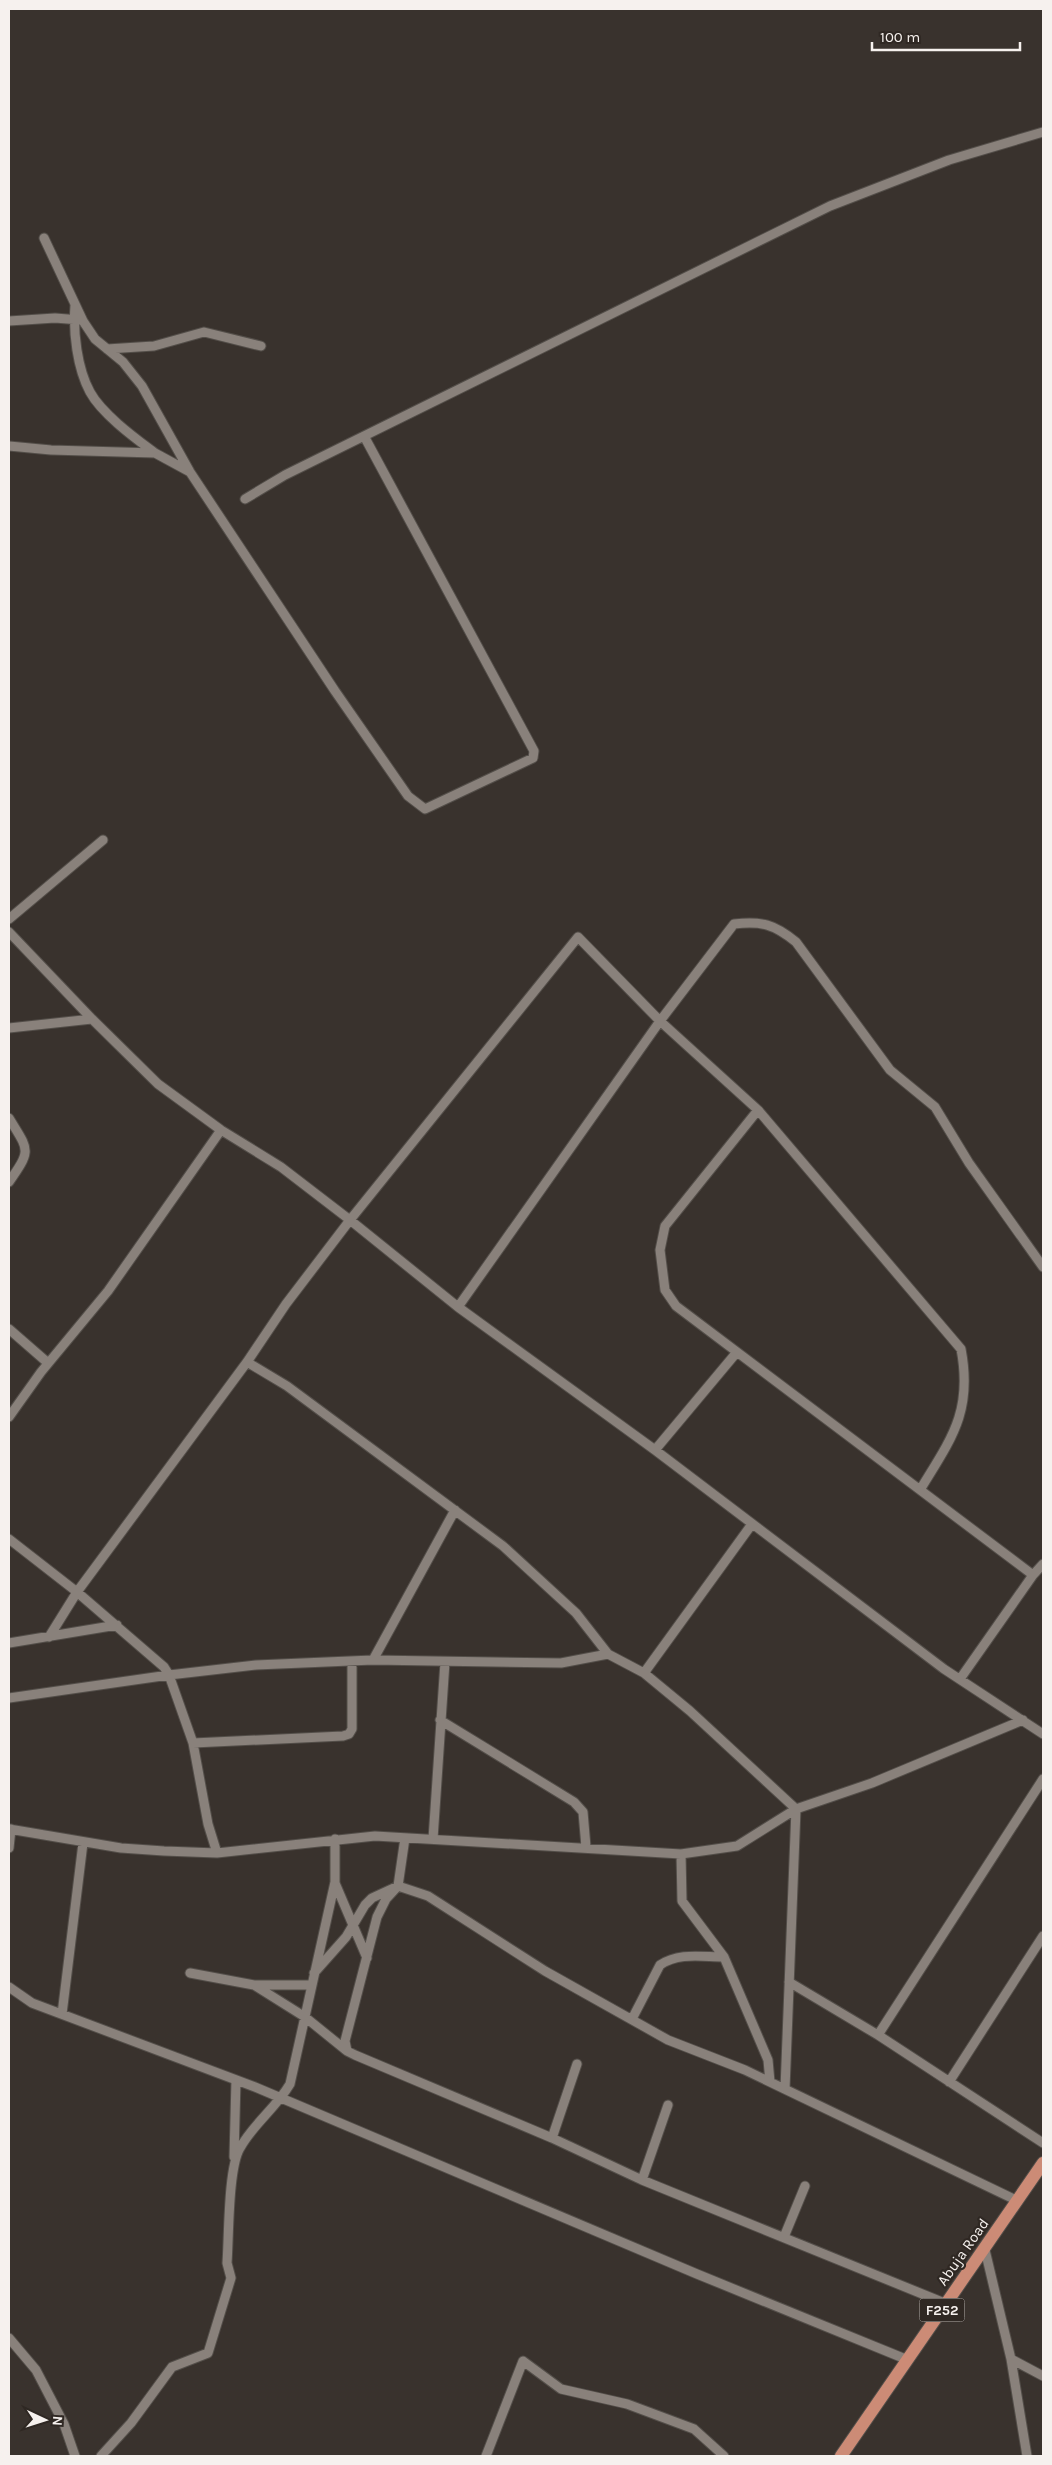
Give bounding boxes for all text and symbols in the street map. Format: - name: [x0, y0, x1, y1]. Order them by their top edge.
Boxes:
- scale bar: [872, 20, 1020, 52]
- text: 100 m: [880, 28, 920, 46]
- street label: Abuja Road: [933, 2215, 993, 2289]
- road number: F252: [920, 2298, 964, 2322]
- north arrow: [20, 2395, 70, 2445]
- text: N: [49, 2415, 66, 2426]

